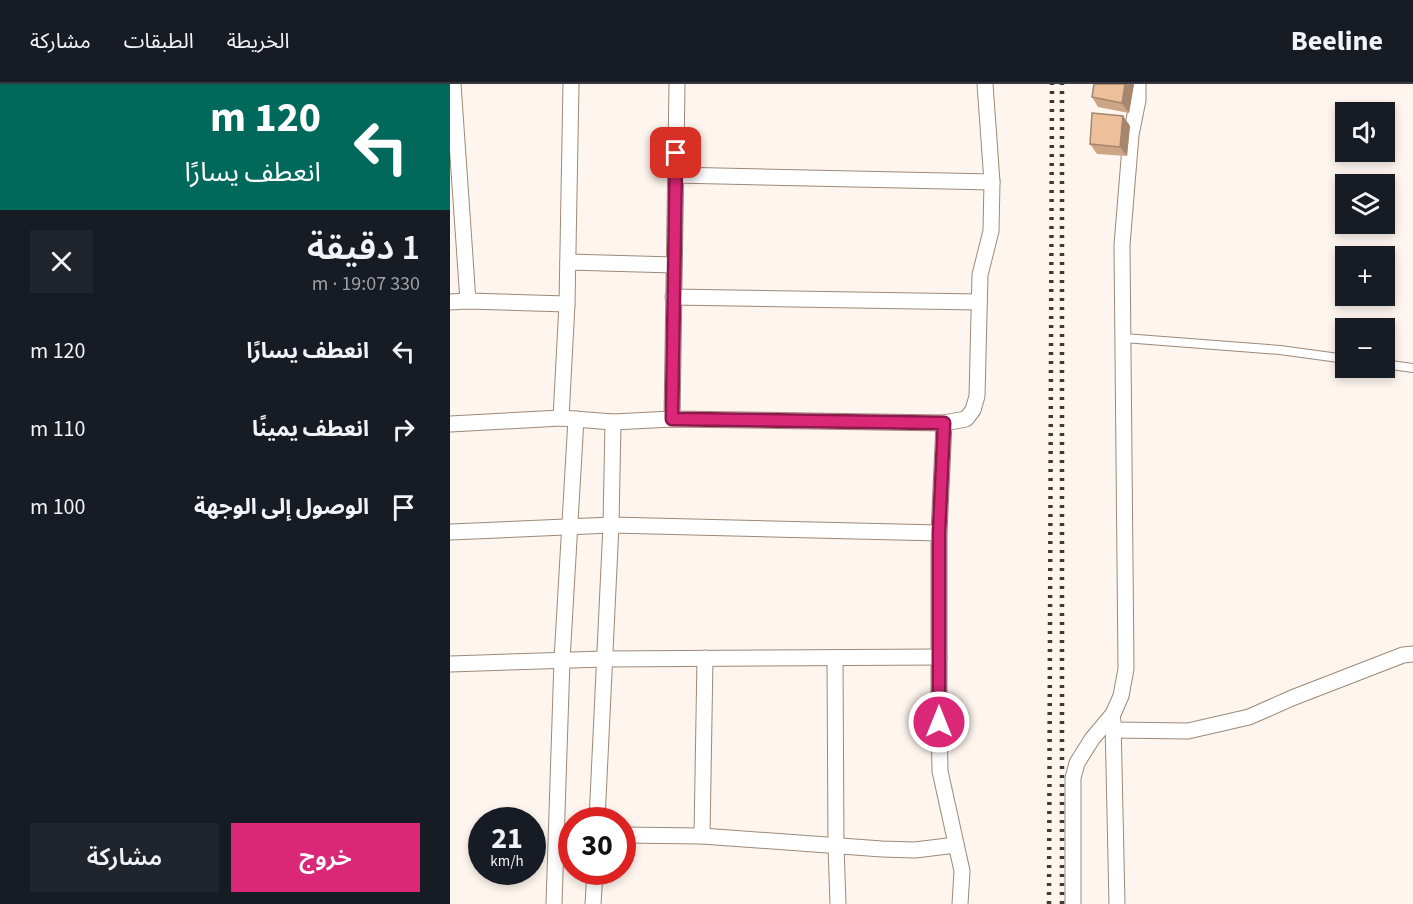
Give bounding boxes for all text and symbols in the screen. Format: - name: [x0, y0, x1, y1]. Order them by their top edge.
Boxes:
- text: Beeline: [1291, 21, 1383, 61]
- text: مشاركة: [30, 26, 91, 56]
- text: الطبقات: [124, 26, 194, 56]
- text: الخريطة: [227, 26, 290, 56]
- text: 120 m: [210, 88, 321, 148]
- map controls: [1335, 102, 1395, 378]
- button: sound: [1335, 102, 1395, 162]
- icon: left: [342, 108, 420, 186]
- pin: [650, 127, 701, 178]
- icon: arrive: [659, 136, 692, 169]
- text: انعطف يسارًا: [184, 153, 321, 192]
- button: layers: [1335, 174, 1395, 234]
- text: 1 دقيقة: [307, 222, 420, 273]
- button: close: [30, 230, 93, 293]
- button: +: [1335, 246, 1395, 306]
- text: 330 m · 19:07: [312, 270, 420, 298]
- button: −: [1335, 318, 1395, 378]
- text: 120 m: [30, 335, 85, 367]
- text: انعطف يسارًا: [246, 335, 369, 367]
- icon: left: [387, 335, 420, 368]
- text: 110 m: [30, 413, 85, 445]
- text: انعطف يمينًا: [252, 413, 369, 445]
- icon: right: [387, 413, 420, 446]
- text: 100 m: [30, 491, 85, 523]
- text: الوصول إلى الوجهة: [194, 491, 369, 523]
- icon: arrive: [387, 491, 420, 524]
- position arrow: [907, 690, 971, 754]
- speed limit sign: 30: [558, 807, 636, 885]
- text: 21: [491, 817, 523, 860]
- button: مشاركة: [30, 823, 219, 892]
- button: خروج: [231, 823, 420, 892]
- text: km/h: [490, 851, 524, 872]

